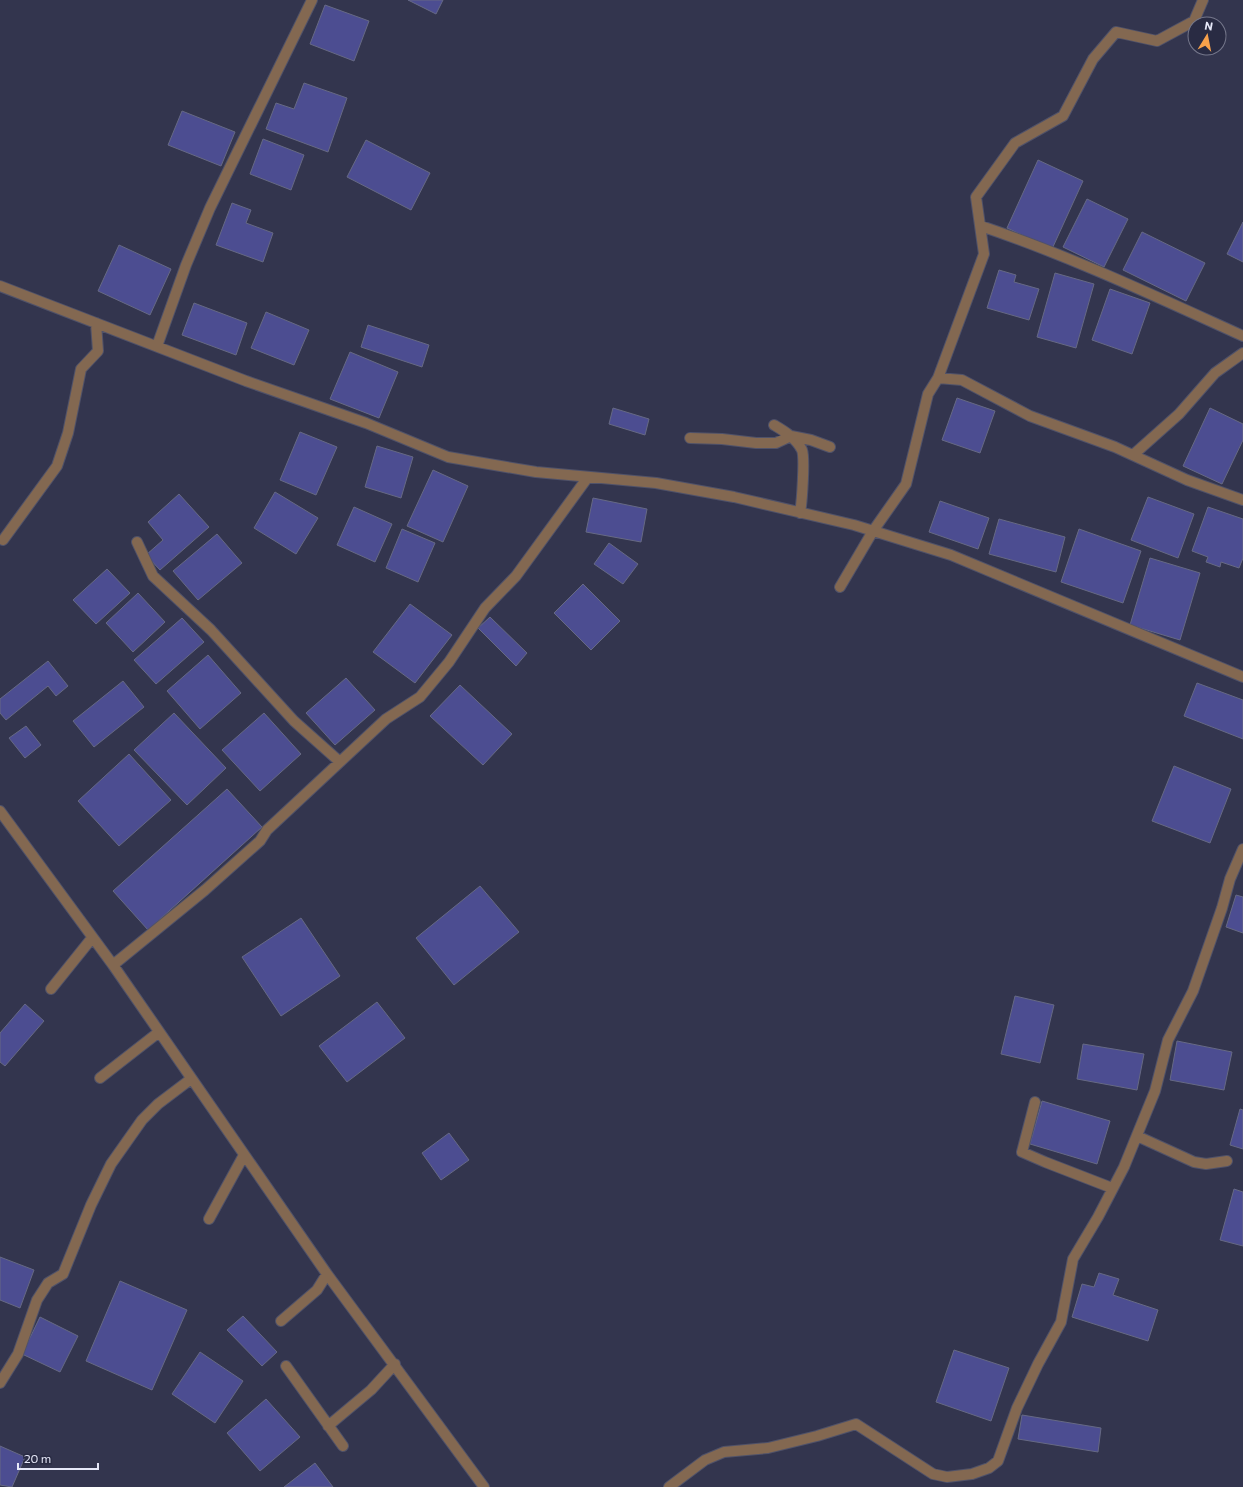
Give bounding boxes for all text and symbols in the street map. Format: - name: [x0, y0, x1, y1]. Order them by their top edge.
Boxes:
- north arrow: [1187, 16, 1227, 56]
- text: N: [1204, 19, 1214, 33]
- scale bar: [18, 1445, 98, 1471]
- text: 20 m: [24, 1451, 51, 1465]

